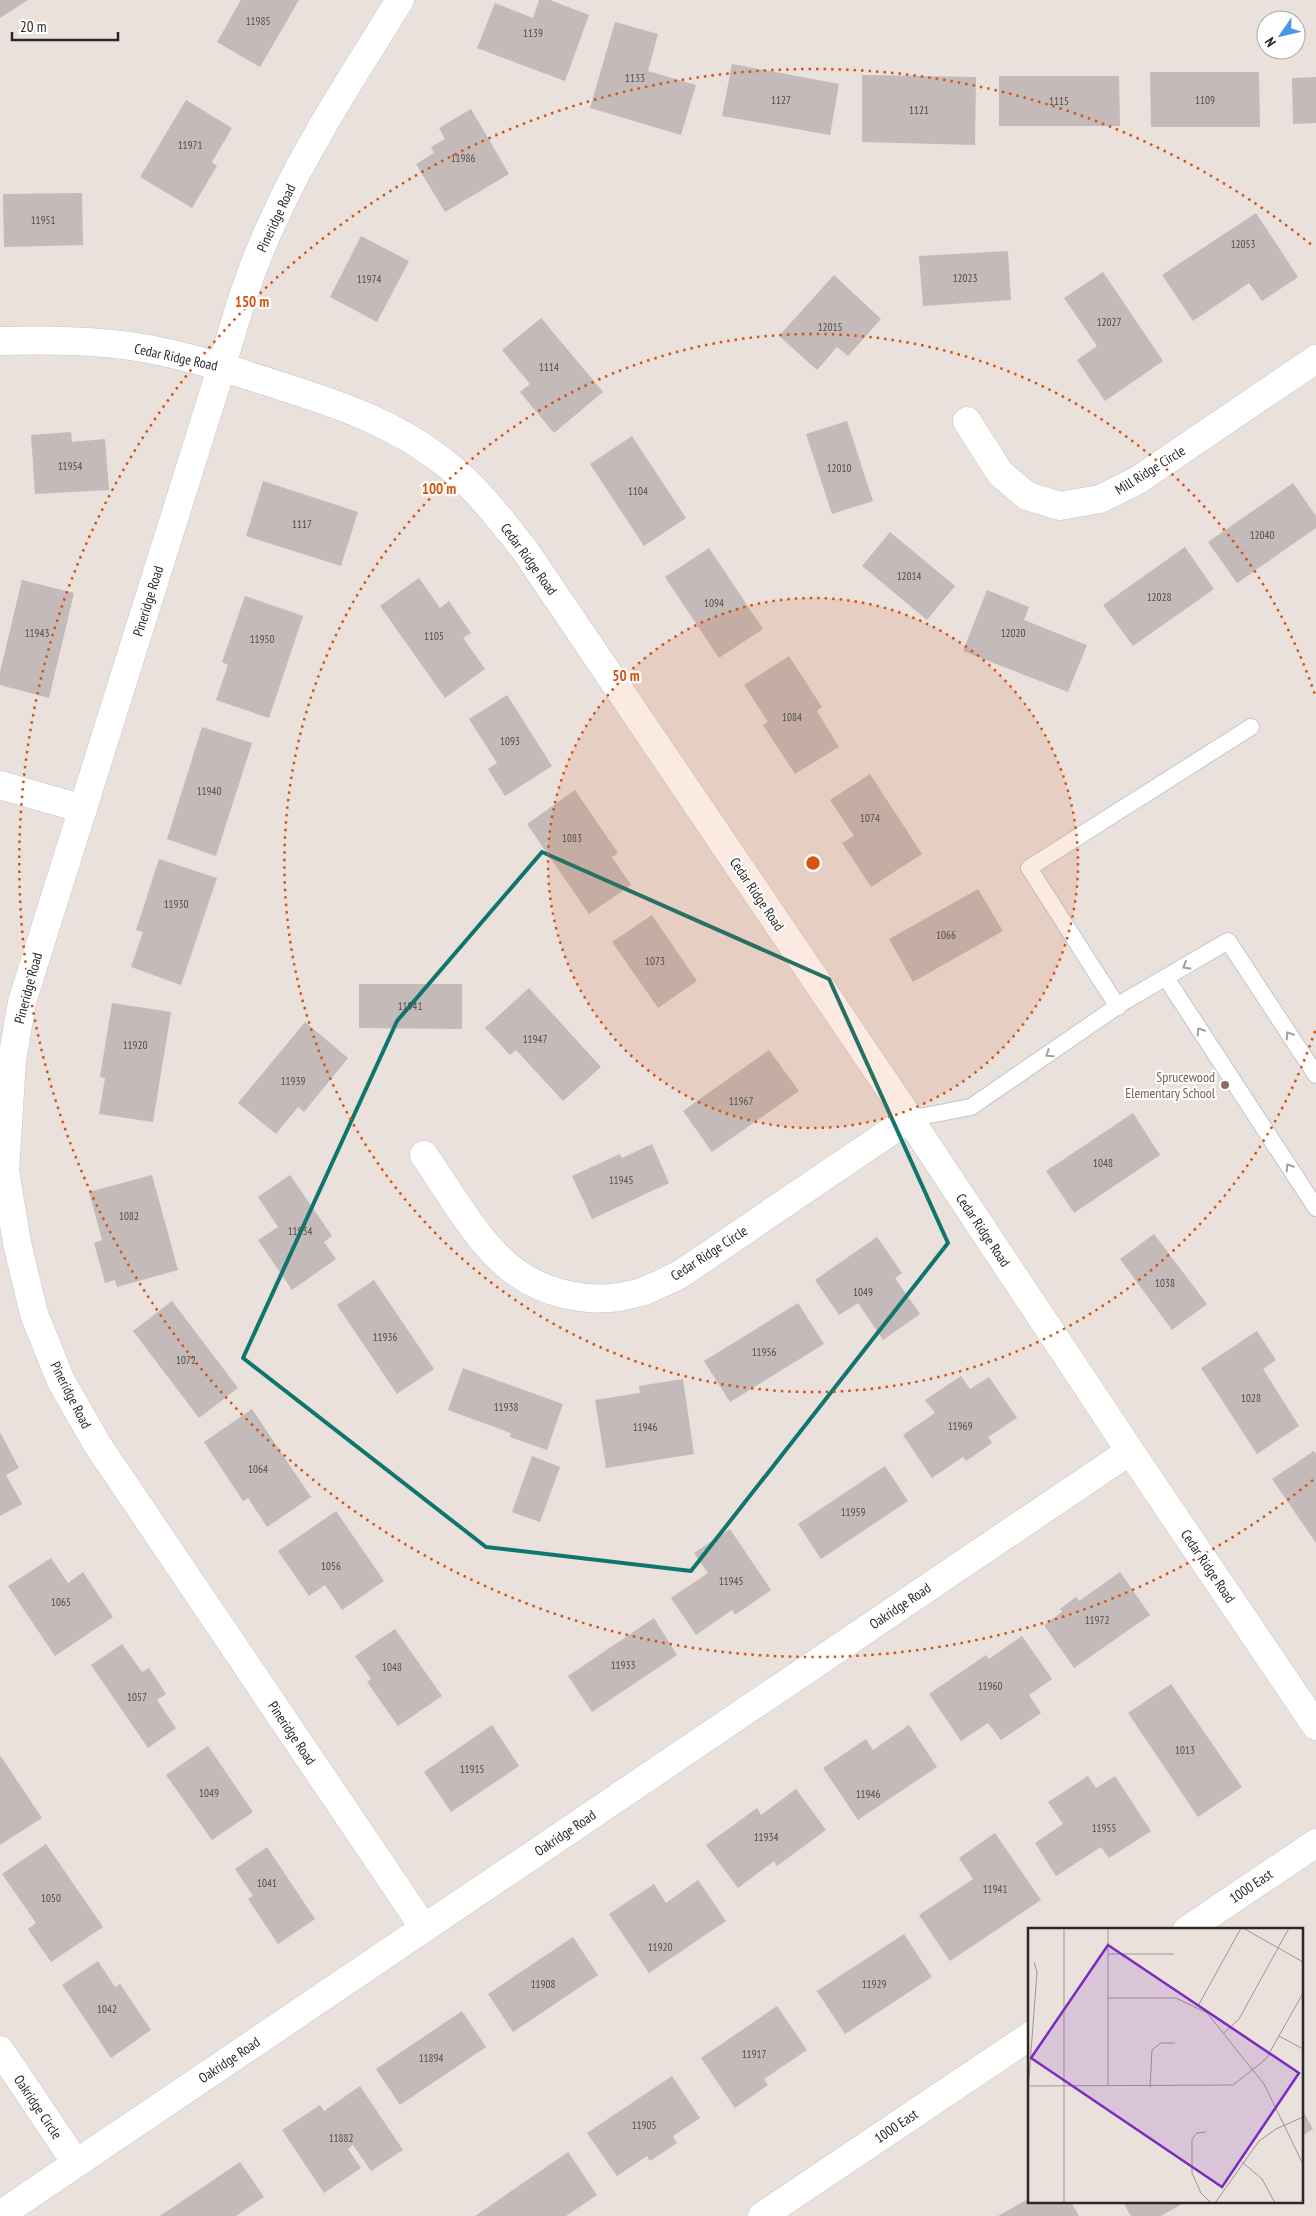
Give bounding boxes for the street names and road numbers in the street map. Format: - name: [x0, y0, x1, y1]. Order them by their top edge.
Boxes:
- street label: Pineridge Road: [252, 181, 300, 255]
- street label: Cedar Ridge Road: [133, 339, 219, 375]
- street label: Mill Ridge Circle: [1112, 441, 1189, 499]
- street label: Cedar Ridge Road: [497, 519, 561, 599]
- street label: Pineridge Road: [129, 564, 167, 638]
- street label: Cedar Ridge Road: [726, 854, 788, 934]
- street label: Pineridge Road: [10, 950, 46, 1026]
- street label: Cedar Ridge Road: [952, 1190, 1014, 1270]
- street label: Cedar Ridge Circle: [667, 1221, 751, 1285]
- street label: Pineridge Road: [46, 1358, 96, 1432]
- street label: Cedar Ridge Road: [1177, 1526, 1239, 1606]
- street label: Oakridge Road: [866, 1579, 934, 1633]
- street label: Pineridge Road: [264, 1698, 320, 1768]
- street label: Oakridge Road: [531, 1806, 599, 1860]
- street label: 1000 East: [1226, 1865, 1276, 1907]
- street label: Oakridge Road: [195, 2033, 263, 2087]
- street label: Oakridge Circle: [10, 2071, 66, 2143]
- street label: 1000 East: [871, 2105, 921, 2147]

